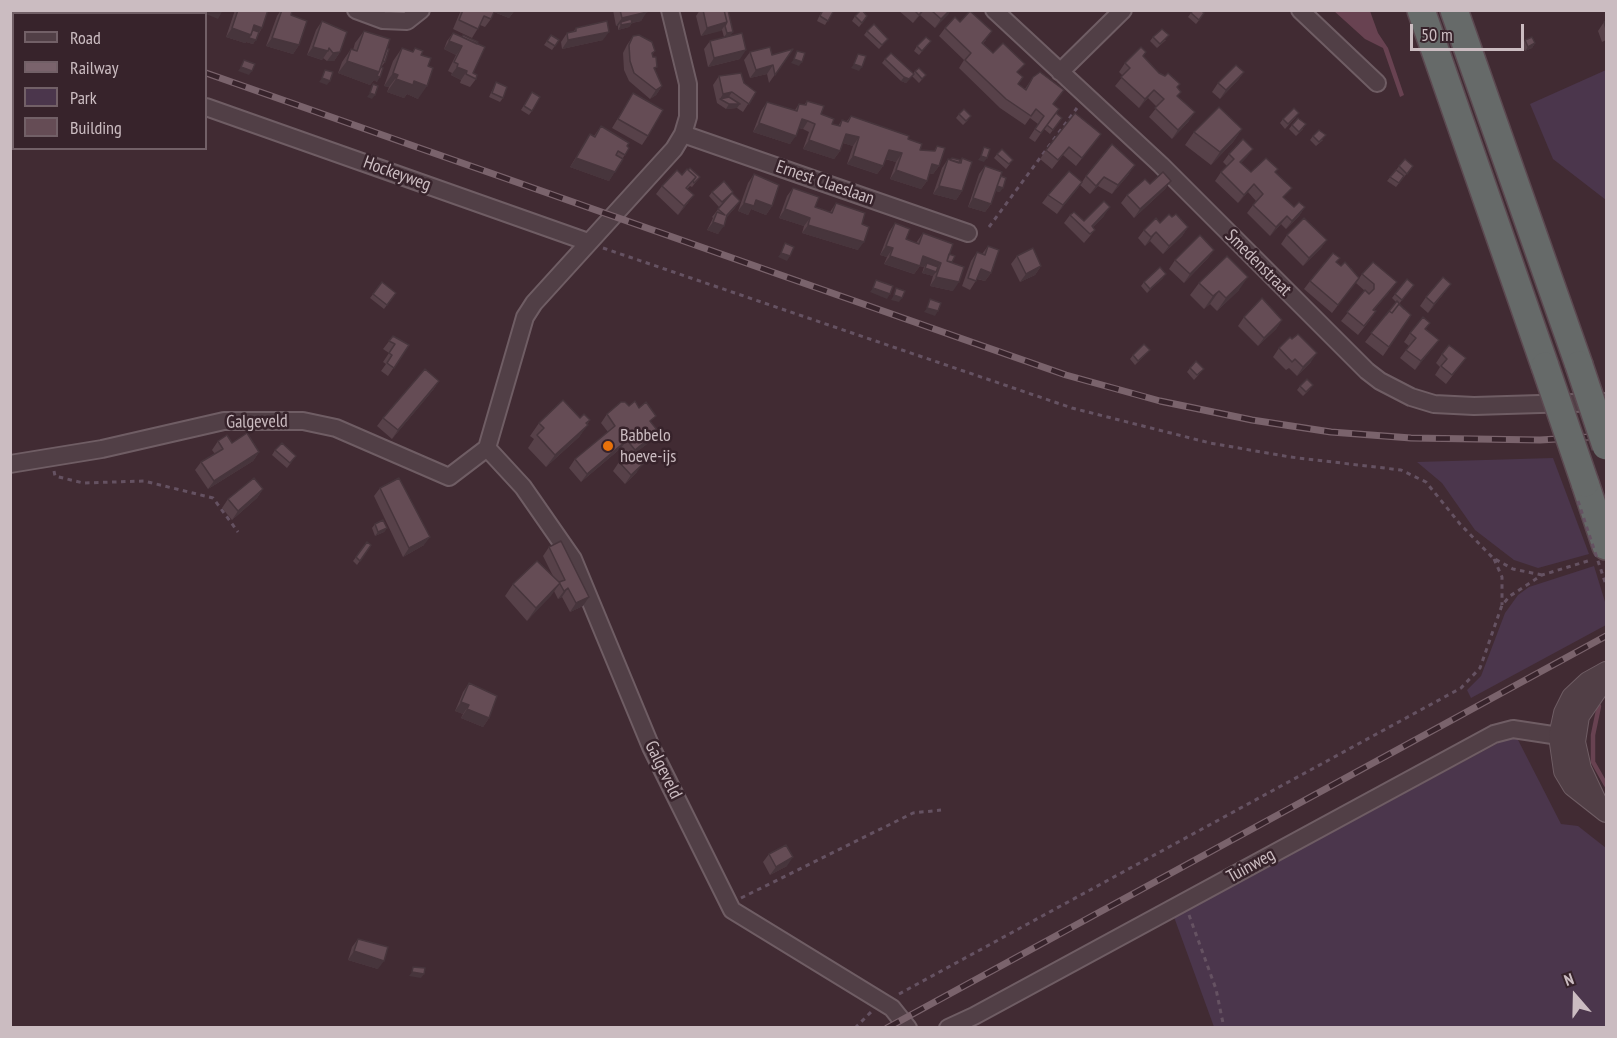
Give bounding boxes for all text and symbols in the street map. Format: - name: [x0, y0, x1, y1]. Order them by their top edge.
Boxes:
- legend: [12, 12, 207, 150]
- scale bar: [1413, 12, 1527, 50]
- text: 50 m: [1421, 23, 1453, 46]
- text: Road: [70, 26, 101, 49]
- text: Railway: [70, 56, 119, 79]
- text: Park: [70, 86, 97, 109]
- text: Building: [70, 116, 122, 139]
- street label: Hockeyweg: [360, 152, 434, 196]
- street label: Ernest Claeslaan: [773, 156, 877, 210]
- street label: Smedenstraat: [1220, 225, 1296, 301]
- street label: Galgeveld: [226, 411, 288, 433]
- place label: Babbelo hoeve-ijs: [620, 425, 676, 468]
- marker: Babbelo hoeve-ijs: [601, 439, 615, 453]
- street label: Galgeveld: [640, 738, 686, 802]
- street label: Tuinweg: [1223, 844, 1279, 888]
- north arrow: [1545, 966, 1605, 1026]
- text: N: [1561, 968, 1576, 990]

